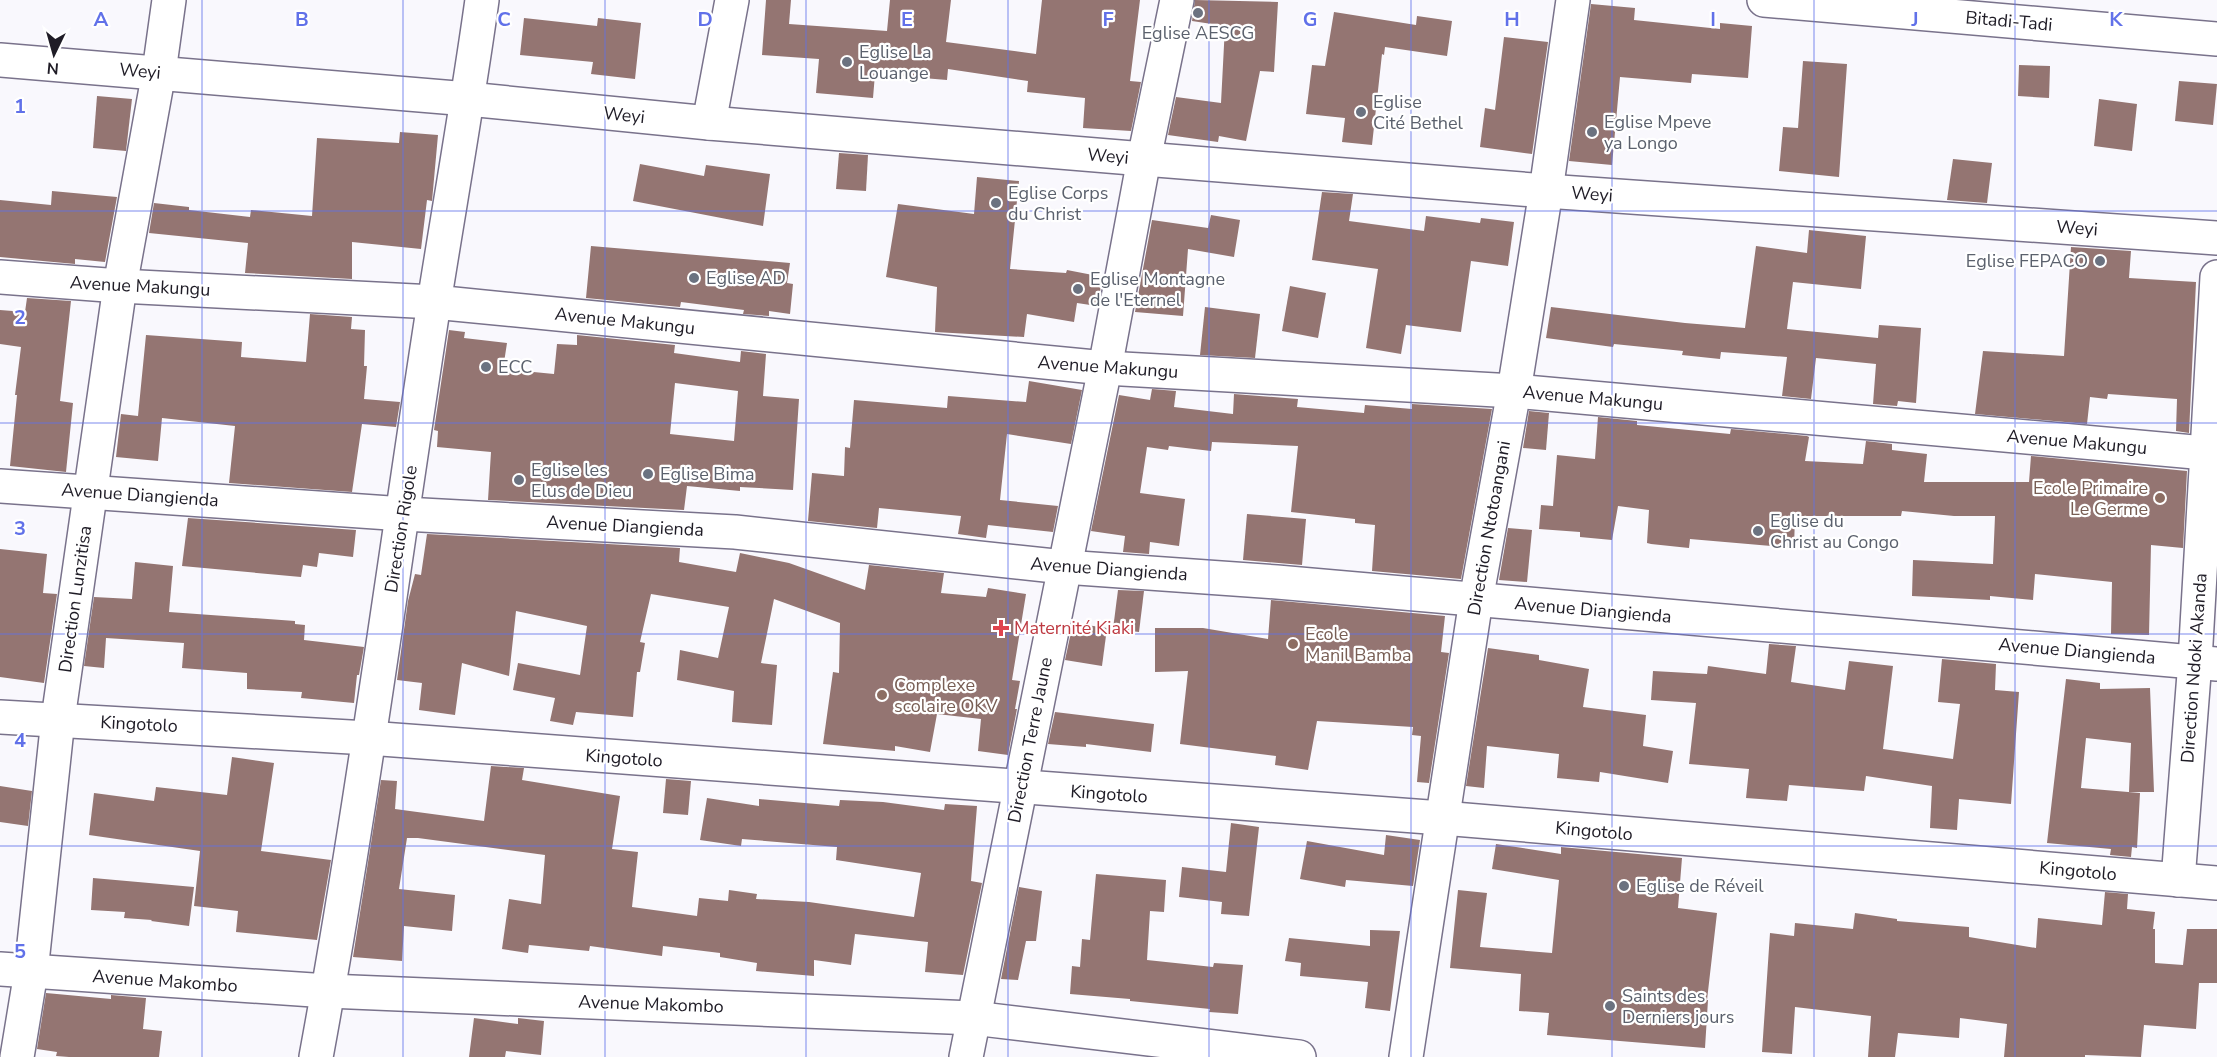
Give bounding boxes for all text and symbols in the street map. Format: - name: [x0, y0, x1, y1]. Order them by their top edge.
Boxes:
- street label: Bitadi-Tadi: [1964, 5, 2054, 37]
- text: A: [94, 6, 109, 33]
- text: B: [295, 6, 309, 33]
- text: C: [497, 6, 511, 33]
- text: D: [697, 6, 713, 33]
- text: E: [901, 6, 913, 33]
- text: F: [1102, 6, 1114, 33]
- marker: Eglise AESCG: [1191, 6, 1205, 20]
- text: G: [1303, 6, 1317, 33]
- text: H: [1504, 6, 1520, 33]
- text: I: [1710, 6, 1716, 33]
- text: J: [1910, 6, 1919, 33]
- text: K: [2109, 6, 2123, 33]
- place label: Eglise AESCG: [1142, 21, 1254, 45]
- north arrow: [24, 24, 84, 84]
- place label: Eglise La Louange: [859, 40, 932, 85]
- marker: Eglise La Louange: [840, 55, 854, 69]
- text: N: [46, 56, 60, 79]
- street label: Weyi: [118, 57, 162, 85]
- place label: Eglise Cité Bethel: [1373, 90, 1464, 135]
- text: 1: [14, 93, 26, 120]
- street label: Weyi: [602, 101, 646, 129]
- marker: Eglise Cité Bethel: [1354, 105, 1368, 119]
- place label: Eglise Mpeve ya Longo: [1604, 110, 1711, 155]
- marker: Eglise Mpeve ya Longo: [1585, 125, 1599, 139]
- street label: Weyi: [1086, 142, 1130, 170]
- place label: Eglise Corps du Christ: [1008, 181, 1108, 226]
- street label: Weyi: [1570, 181, 1614, 207]
- marker: Eglise Corps du Christ: [989, 196, 1003, 210]
- street label: Weyi: [2055, 215, 2099, 241]
- place label: Eglise FEPACO: [1966, 249, 2088, 273]
- marker: Eglise FEPACO: [2093, 254, 2107, 268]
- place label: Eglise AD: [706, 266, 786, 290]
- place label: Eglise Montagne de l'Eternel: [1090, 267, 1225, 312]
- street label: Avenue Makungu: [69, 270, 211, 302]
- marker: Eglise AD: [687, 271, 701, 285]
- marker: Eglise Montagne de l'Eternel: [1071, 282, 1085, 296]
- street label: Avenue Makungu: [554, 302, 696, 340]
- text: 2: [14, 304, 26, 331]
- street label: Avenue Makungu: [1037, 350, 1179, 384]
- place label: ECC: [498, 355, 532, 379]
- marker: ECC: [479, 360, 493, 374]
- street label: Avenue Makungu: [1522, 380, 1664, 416]
- street label: Avenue Makungu: [2006, 424, 2148, 460]
- street label: Direction Ntotoangani: [1462, 439, 1516, 617]
- place label: Eglise les Elus de Dieu: [531, 458, 632, 503]
- place label: Eglise Bima: [660, 462, 755, 486]
- street label: Direction Rigole: [379, 464, 423, 594]
- marker: Eglise Bima: [641, 467, 655, 481]
- marker: Eglise les Elus de Dieu: [512, 473, 526, 487]
- place label: Ecole Primaire Le Germe: [2033, 476, 2148, 521]
- street label: Avenue Diangienda: [60, 478, 220, 512]
- marker: Ecole Primaire Le Germe: [2153, 491, 2167, 505]
- place label: Eglise du Christ au Congo: [1770, 509, 1899, 554]
- street label: Avenue Diangienda: [546, 510, 704, 542]
- text: 3: [14, 515, 26, 542]
- street label: Direction Lunzitisa: [53, 524, 97, 674]
- marker: Eglise du Christ au Congo: [1751, 524, 1765, 538]
- street label: Avenue Diangienda: [1029, 552, 1189, 586]
- street label: Direction Ndoki Akanda: [2175, 572, 2213, 764]
- street label: Avenue Diangienda: [1513, 591, 1673, 629]
- place label: Maternité Kiaki: [1014, 616, 1134, 640]
- marker: Maternité Kiaki: [992, 619, 1010, 637]
- place label: Ecole Manil Bamba: [1305, 622, 1411, 667]
- street label: Avenue Diangienda: [1997, 632, 2157, 670]
- marker: Ecole Manil Bamba: [1286, 637, 1300, 651]
- street label: Direction Terre Jaune: [1002, 655, 1058, 825]
- place label: Complexe scolaire OKV: [894, 673, 998, 718]
- marker: Complexe scolaire OKV: [875, 688, 889, 702]
- street label: Kingotolo: [100, 710, 178, 738]
- text: 4: [14, 727, 26, 754]
- street label: Kingotolo: [584, 743, 664, 773]
- street label: Kingotolo: [1069, 779, 1149, 809]
- street label: Kingotolo: [1554, 816, 1634, 846]
- street label: Kingotolo: [2038, 856, 2118, 886]
- place label: Eglise de Réveil: [1636, 874, 1764, 898]
- marker: Eglise de Réveil: [1617, 879, 1631, 893]
- text: 5: [14, 938, 26, 965]
- street label: Avenue Makombo: [92, 964, 238, 998]
- place label: Saints des Derniers jours: [1622, 984, 1734, 1029]
- street label: Avenue Makombo: [578, 989, 724, 1019]
- marker: Saints des Derniers jours: [1603, 999, 1617, 1013]

